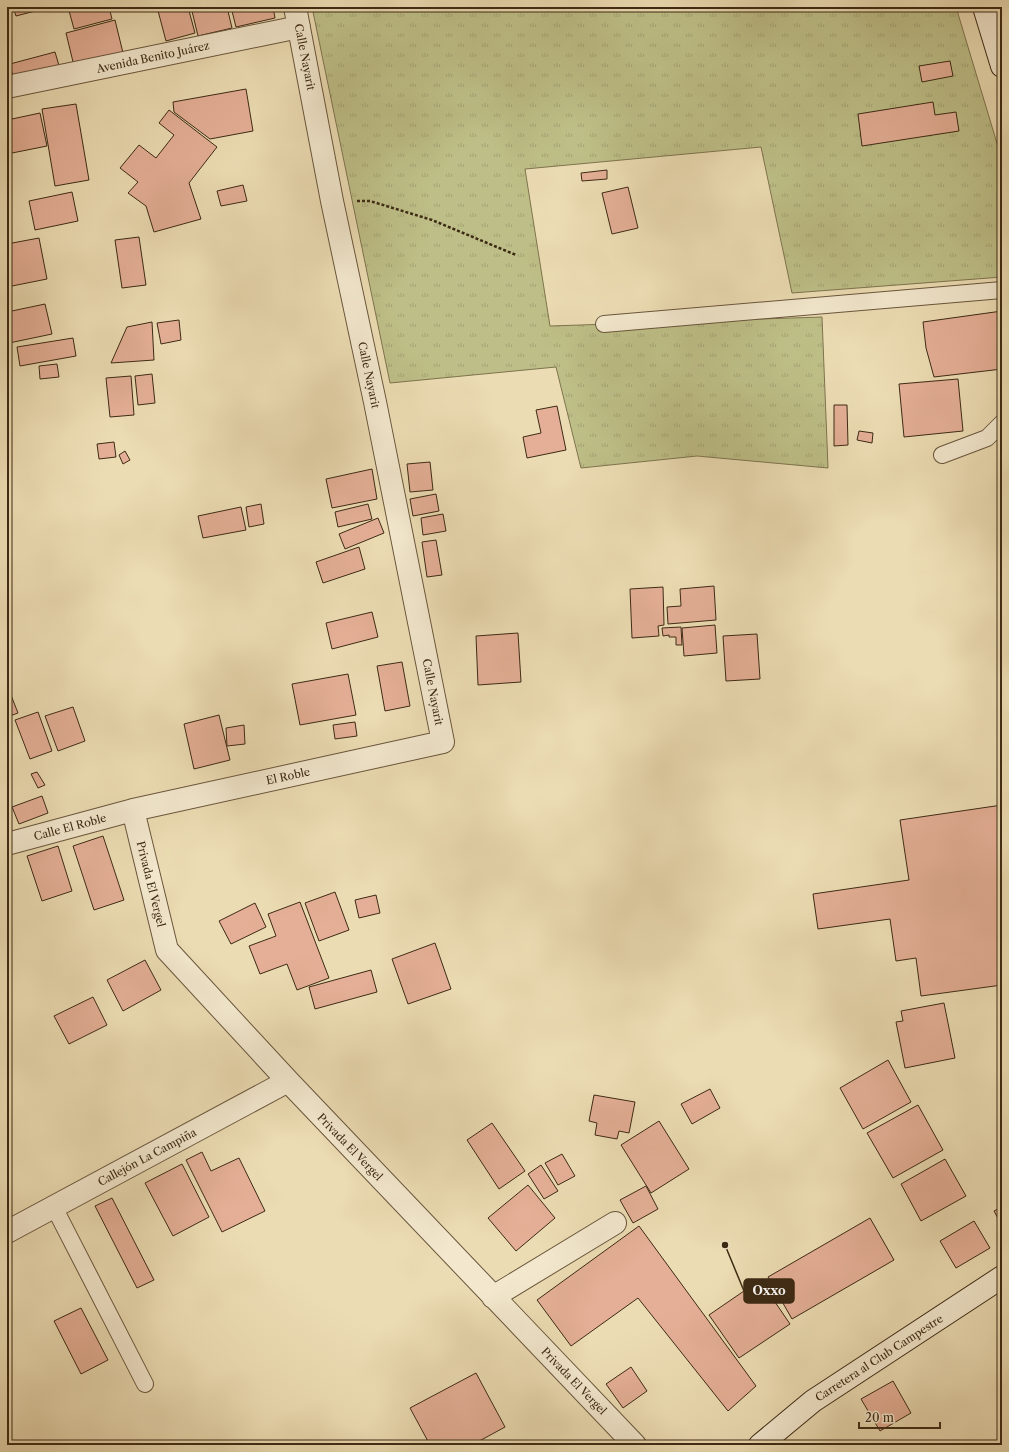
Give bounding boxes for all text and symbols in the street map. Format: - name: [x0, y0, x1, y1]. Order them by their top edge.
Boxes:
- street label: Calle Nayarit: [292, 22, 318, 92]
- street label: Avenida Benito Juárez: [94, 38, 211, 76]
- street label: Calle Nayarit: [355, 340, 383, 410]
- street label: Calle Nayarit: [420, 657, 446, 727]
- street label: El Roble: [265, 765, 311, 787]
- street label: Calle El Roble: [32, 811, 108, 843]
- street label: Privada El Vergel: [134, 840, 169, 929]
- street label: Privada El Vergel: [314, 1110, 386, 1184]
- street label: Callejón La Campiña: [95, 1125, 199, 1189]
- callout: Oxxo: [744, 1279, 794, 1303]
- text: Oxxo: [752, 1283, 786, 1298]
- street label: Carretera al Club Campestre: [812, 1311, 946, 1405]
- street label: Privada El Vergel: [538, 1344, 610, 1418]
- scale bar: [859, 1404, 940, 1430]
- text: 20 m: [865, 1410, 894, 1425]

